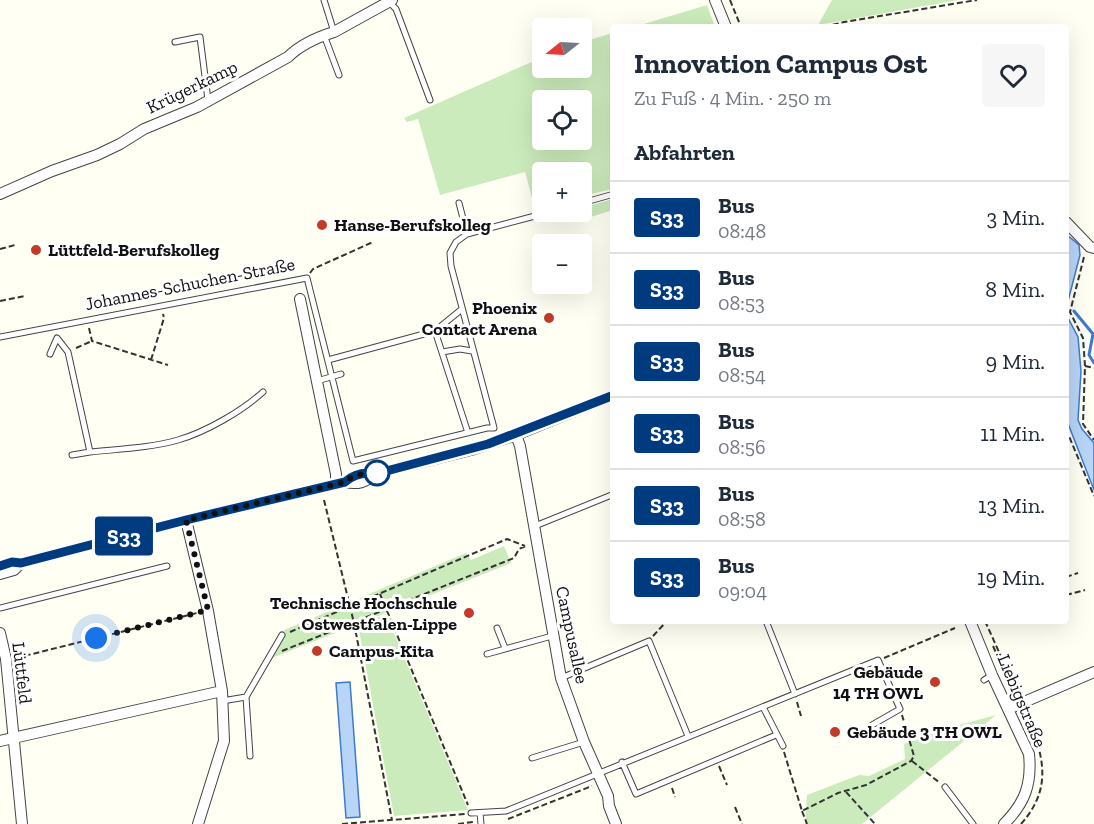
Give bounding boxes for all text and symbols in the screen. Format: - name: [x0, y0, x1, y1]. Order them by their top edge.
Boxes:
- north arrow: [532, 18, 592, 78]
- map controls: [532, 18, 592, 294]
- button: heart: [982, 44, 1045, 107]
- text: Innovation Campus Ost: [634, 47, 927, 80]
- street label: Krügerkamp: [143, 55, 241, 118]
- text: Zu Fuß · 4 Min. · 250 m: [634, 86, 831, 110]
- button: locate: [532, 90, 592, 150]
- text: Abfahrten: [634, 139, 735, 166]
- button: +: [532, 162, 592, 222]
- text: Bus: [718, 192, 755, 219]
- text: 3 Min.: [986, 204, 1045, 231]
- text: S33: [650, 205, 684, 230]
- place label: Hanse-Berufskolleg: [334, 214, 491, 236]
- marker: Hanse-Berufskolleg: [315, 218, 329, 232]
- text: 08:48: [718, 219, 766, 243]
- button: −: [532, 234, 592, 294]
- place label: Lüttfeld-Berufskolleg: [48, 239, 219, 261]
- marker: Lüttfeld-Berufskolleg: [29, 243, 43, 257]
- street label: Johannes-Schuchen-Straße: [83, 253, 297, 315]
- text: Bus: [718, 264, 755, 291]
- text: 8 Min.: [985, 276, 1045, 303]
- text: S33: [650, 277, 684, 302]
- text: 08:53: [718, 291, 765, 315]
- place label: Phoenix Contact Arena: [422, 297, 537, 340]
- marker: Phoenix Contact Arena: [542, 311, 556, 325]
- text: Bus: [718, 336, 755, 363]
- text: 9 Min.: [986, 348, 1045, 375]
- text: S33: [650, 349, 684, 374]
- text: 08:54: [718, 363, 766, 387]
- text: Bus: [718, 408, 755, 435]
- text: 11 Min.: [980, 420, 1045, 447]
- text: S33: [650, 421, 684, 446]
- text: 08:56: [718, 435, 766, 459]
- unlabelled marker: [364, 460, 390, 486]
- text: Bus: [718, 480, 755, 507]
- text: 13 Min.: [978, 492, 1045, 519]
- text: S33: [650, 493, 684, 518]
- text: 08:58: [718, 507, 766, 531]
- line badge: S33: [90, 516, 158, 556]
- text: S33: [107, 524, 141, 549]
- text: Bus: [718, 552, 755, 579]
- text: 19 Min.: [977, 564, 1045, 591]
- text: S33: [650, 565, 684, 590]
- text: 09:04: [718, 579, 767, 603]
- street label: Campusallee: [551, 584, 593, 686]
- place label: Technische Hochschule Ostwestfalen-Lippe: [270, 592, 457, 635]
- marker: Technische Hochschule Ostwestfalen-Lippe: [462, 606, 476, 620]
- your location: [81, 623, 111, 653]
- place label: Campus-Kita: [329, 640, 434, 662]
- street label: Lüttfeld: [7, 641, 37, 705]
- marker: Campus-Kita: [310, 644, 324, 658]
- street label: Liebigstraße: [993, 651, 1051, 751]
- place label: Gebäude 14 TH OWL: [833, 661, 923, 704]
- marker: Gebäude 14 TH OWL: [928, 675, 942, 689]
- place label: Gebäude 3 TH OWL: [847, 721, 1002, 743]
- marker: Gebäude 3 TH OWL: [828, 725, 842, 739]

